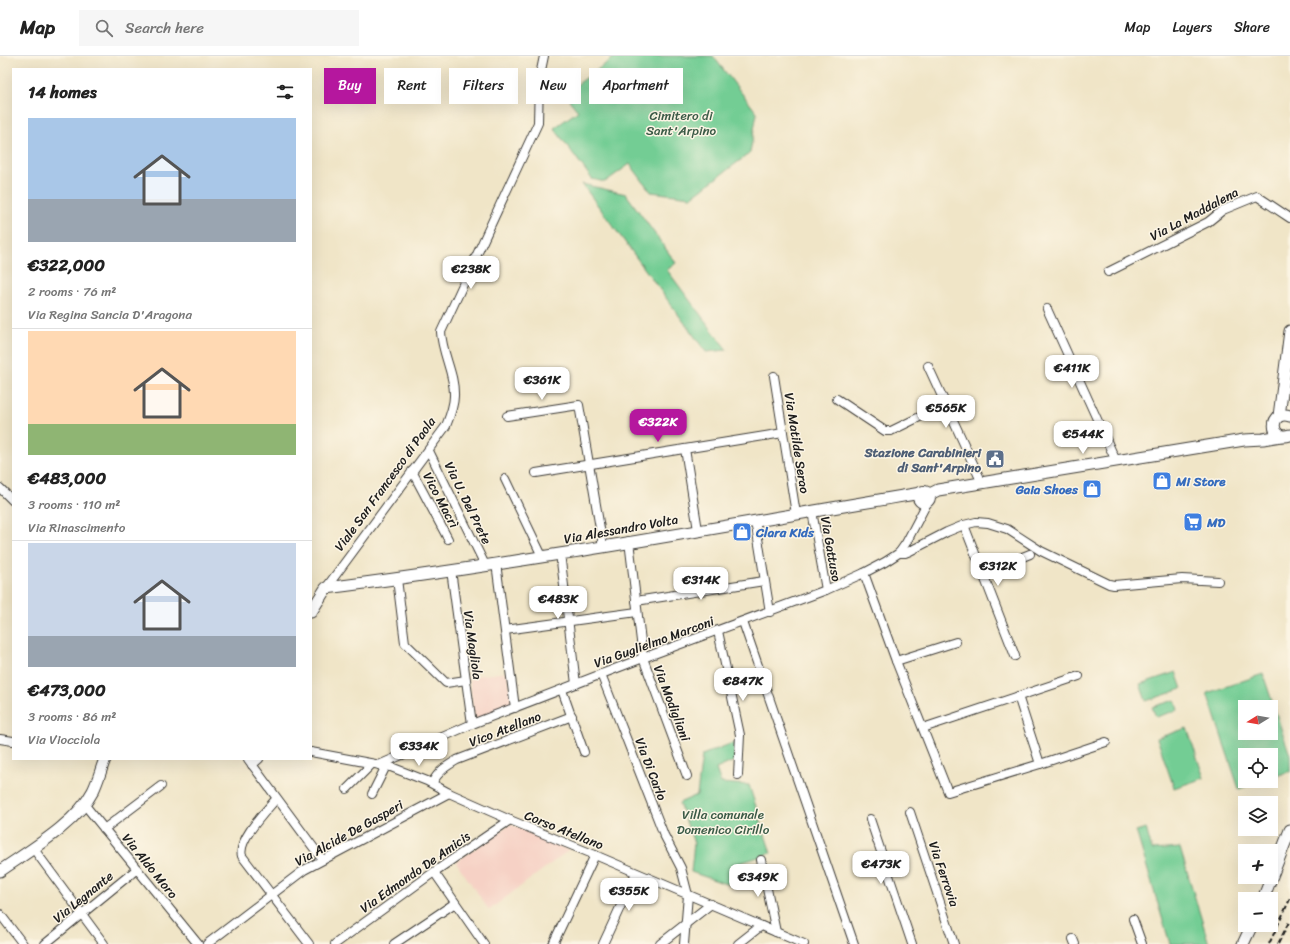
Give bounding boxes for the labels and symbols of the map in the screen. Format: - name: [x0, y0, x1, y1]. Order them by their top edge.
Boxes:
- park label: Cimitero di Sant'Arpino: [646, 104, 716, 142]
- street label: Via La Maddalena: [1145, 181, 1243, 247]
- pin: €238K: [443, 256, 499, 290]
- pin: €411K: [1044, 355, 1100, 389]
- pin: €361K: [514, 367, 570, 401]
- street label: Via Matilde Serao: [778, 391, 816, 495]
- pin: €565K: [918, 395, 974, 429]
- pin: €322K: [630, 409, 686, 443]
- street label: Viale San Francesco di Paola: [328, 411, 442, 556]
- pin: €544K: [1055, 421, 1111, 455]
- place label: Stazione Carabinieri di Sant'Arpino: [863, 441, 982, 479]
- public building icon: Stazione Carabinieri di Sant'Arpino: [984, 448, 1006, 470]
- street label: Via U. Del Prete: [438, 458, 498, 549]
- street label: Vico Macrì: [417, 468, 466, 533]
- shop icon: Mi Store: [1151, 470, 1173, 492]
- place label: Mi Store: [1175, 470, 1226, 493]
- place label: Gaia Shoes: [1015, 478, 1079, 501]
- shop icon: Gaia Shoes: [1081, 478, 1103, 500]
- street label: Via Alessandro Volta: [562, 508, 680, 550]
- supermarket icon: MD: [1182, 511, 1204, 533]
- place label: MD: [1206, 511, 1226, 534]
- street label: Via Gattuso: [814, 514, 848, 584]
- shop icon: Clara Kids: [731, 521, 753, 543]
- place label: Clara Kids: [755, 521, 815, 544]
- pin: €312K: [970, 553, 1026, 587]
- pin: €314K: [673, 567, 729, 601]
- pin: €483K: [530, 586, 586, 620]
- street label: Via Magliola: [457, 609, 489, 682]
- street label: Via Guglielmo Marconi: [591, 609, 718, 674]
- street label: Via Modigliani: [647, 661, 697, 745]
- pin: €847K: [715, 668, 771, 702]
- north arrow: [1238, 700, 1278, 740]
- street label: Vico Atellano: [465, 705, 545, 753]
- pin: €334K: [391, 733, 447, 767]
- street label: Via Di Carlo: [628, 734, 674, 804]
- street label: Via Alcide De Gasperi: [290, 793, 408, 872]
- park label: Villa comunale Domenico Cirillo: [677, 803, 770, 841]
- street label: Corso Atellano: [521, 804, 607, 856]
- street label: Via Edmondo De Amicis: [355, 825, 476, 919]
- street label: Via Aldo Moro: [116, 828, 184, 904]
- street label: Via Ferrovia: [922, 838, 966, 910]
- pin: €473K: [853, 851, 909, 885]
- pin: €349K: [730, 864, 786, 898]
- street label: Via Legnante: [47, 865, 119, 929]
- pin: €355K: [601, 878, 657, 912]

